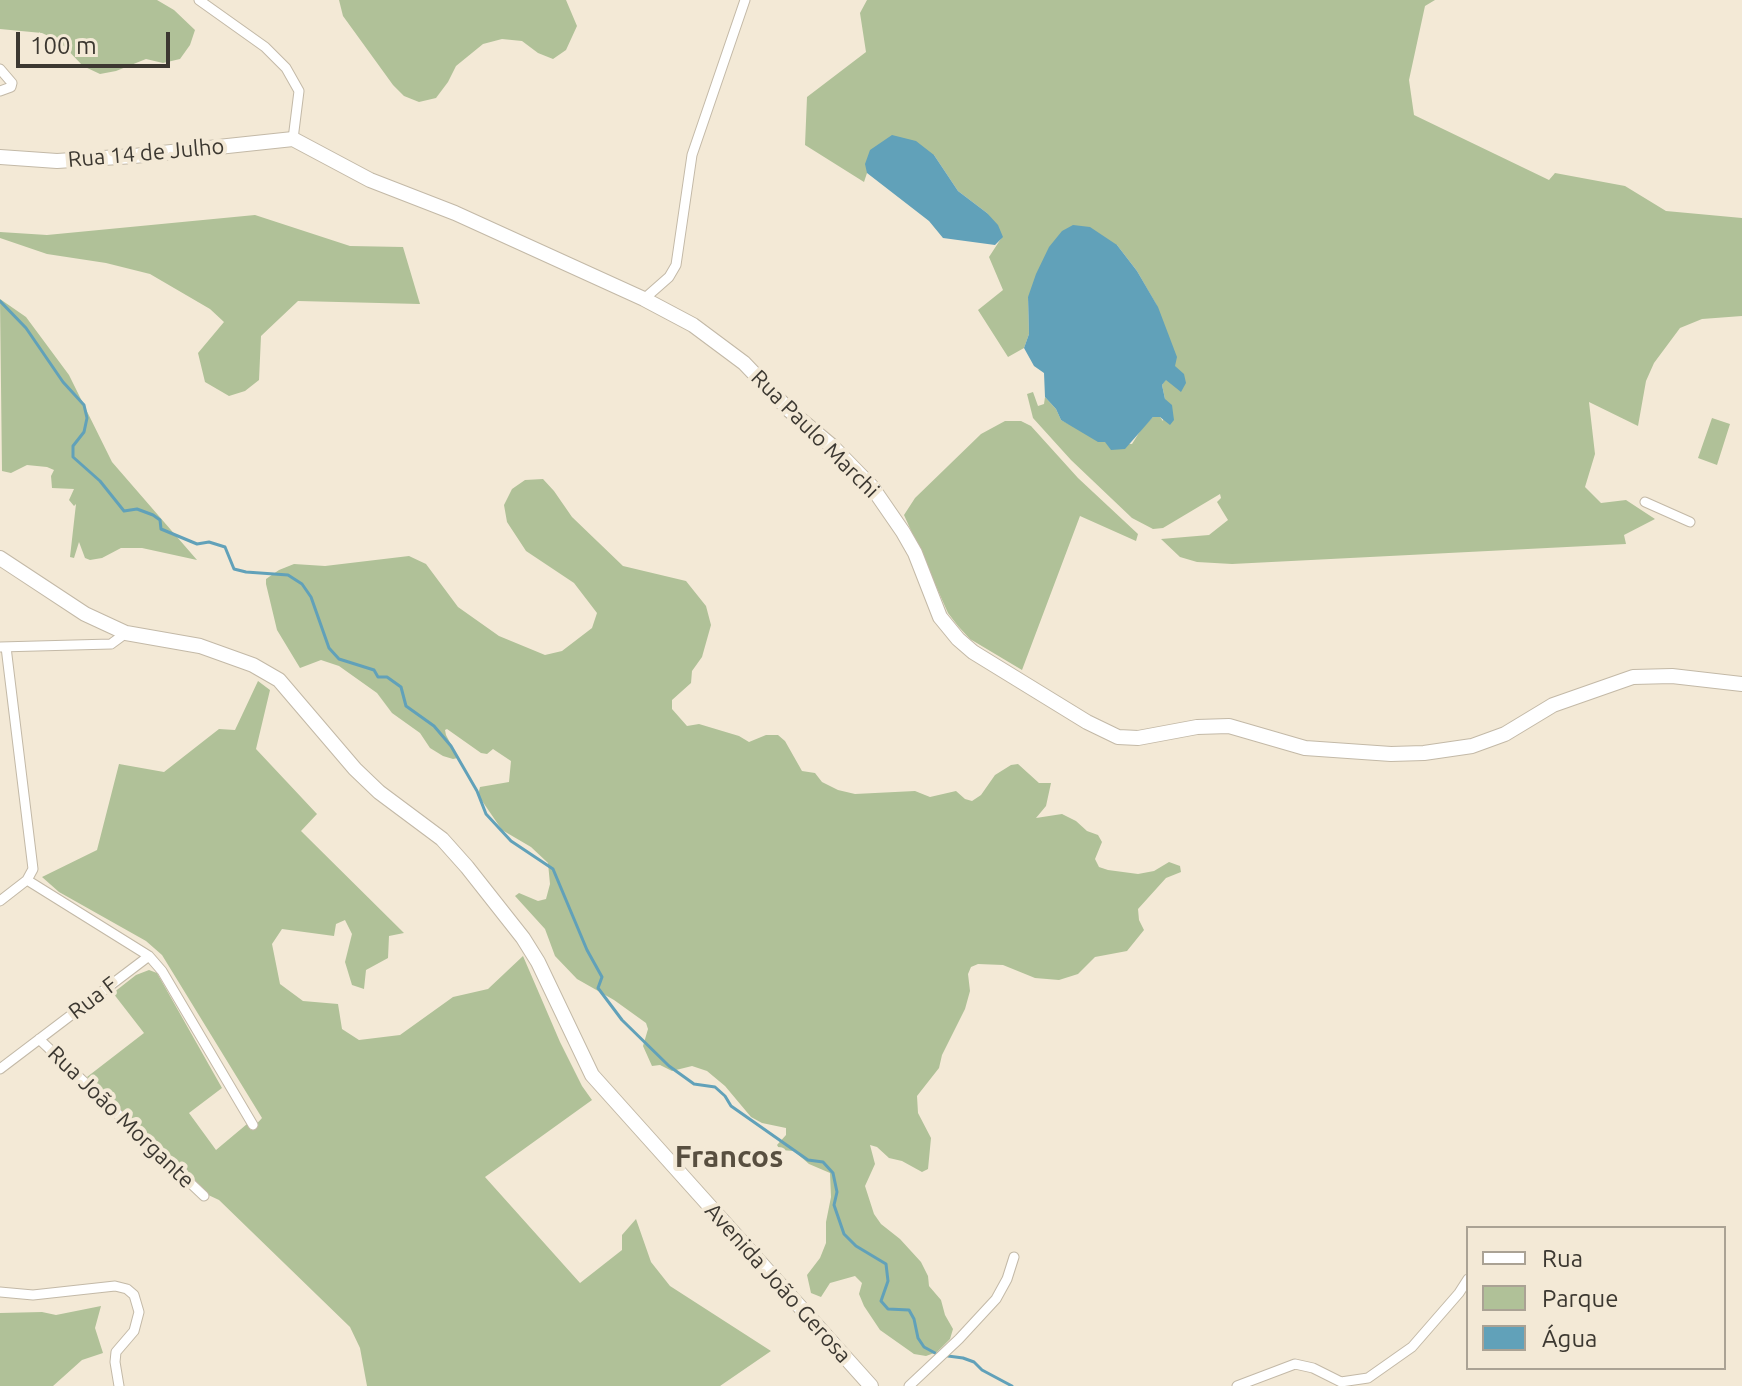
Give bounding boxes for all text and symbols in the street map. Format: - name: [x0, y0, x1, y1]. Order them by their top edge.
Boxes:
- scale bar: [20, 16, 174, 66]
- text: 100 m: [30, 32, 97, 59]
- street label: Rua 14 de Julho: [67, 133, 225, 173]
- street label: Rua Paulo Marchi: [746, 365, 884, 503]
- street label: Rua F: [63, 971, 123, 1025]
- street label: Rua João Morgante: [42, 1040, 200, 1194]
- district label: Francos: [675, 1139, 783, 1175]
- street label: Avenida João Gerosa: [699, 1198, 857, 1368]
- legend: [1466, 1226, 1726, 1370]
- text: Rua: [1542, 1245, 1583, 1272]
- text: Parque: [1542, 1285, 1619, 1312]
- text: Água: [1542, 1325, 1597, 1352]

